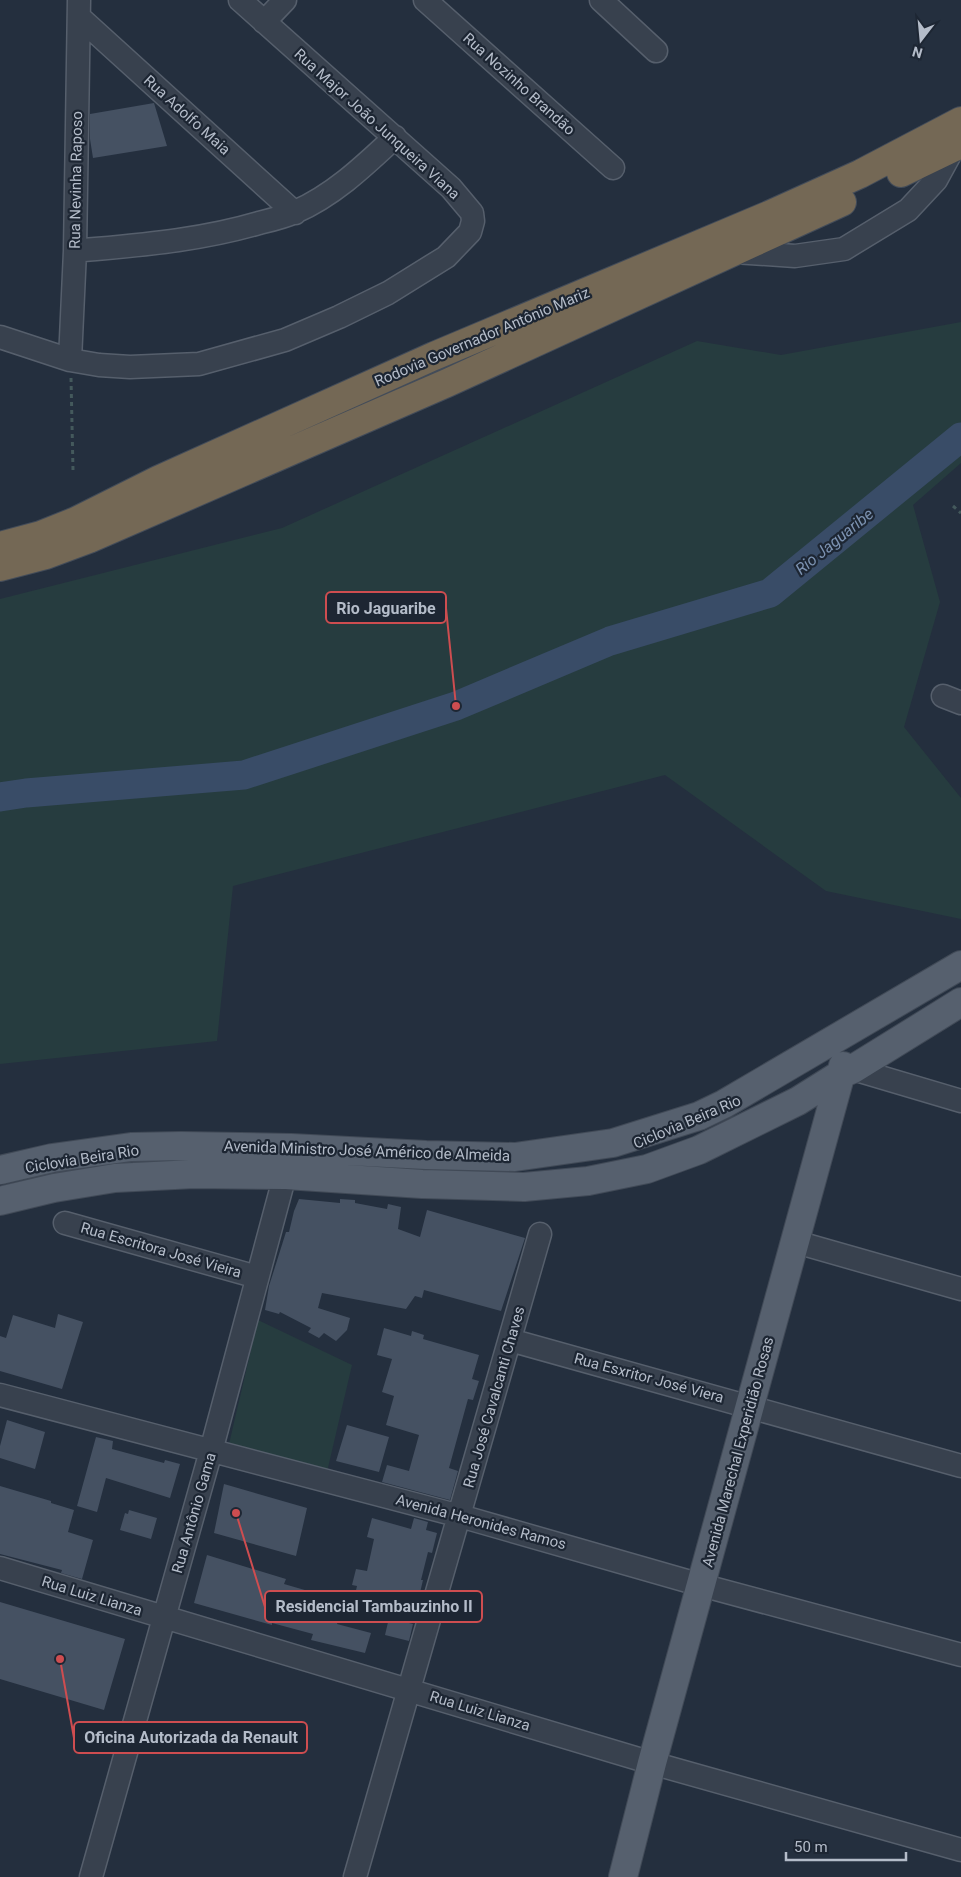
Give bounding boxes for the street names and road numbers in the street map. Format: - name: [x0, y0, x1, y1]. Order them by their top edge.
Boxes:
- street label: Rua Nozinho Brandão: [459, 29, 579, 139]
- street label: Rua Major João Junqueira Viana: [291, 45, 463, 203]
- street label: Rua Adolfo Maia: [140, 71, 234, 159]
- street label: Rua Nevinha Raposo: [66, 111, 86, 249]
- street label: Rodovia Governador Antônio Mariz: [372, 283, 592, 391]
- street label: Ciclovia Beira Rio: [630, 1091, 744, 1153]
- street label: Avenida Ministro José Américo de Almeida: [224, 1137, 510, 1165]
- street label: Ciclovia Beira Rio: [24, 1141, 140, 1177]
- street label: Rua Escritora José Vieira: [79, 1218, 243, 1282]
- street label: Rua José Cavalcanti Chaves: [459, 1304, 529, 1490]
- street label: Avenida Marechal Experidião Rosas: [699, 1335, 777, 1569]
- street label: Rua Esxritor José Viera: [572, 1349, 726, 1407]
- street label: Rua Antônio Gama: [168, 1451, 220, 1575]
- street label: Avenida Heronides Ramos: [394, 1491, 568, 1553]
- street label: Rua Luiz Lianza: [40, 1572, 144, 1620]
- street label: Rua Luiz Lianza: [428, 1687, 532, 1735]

